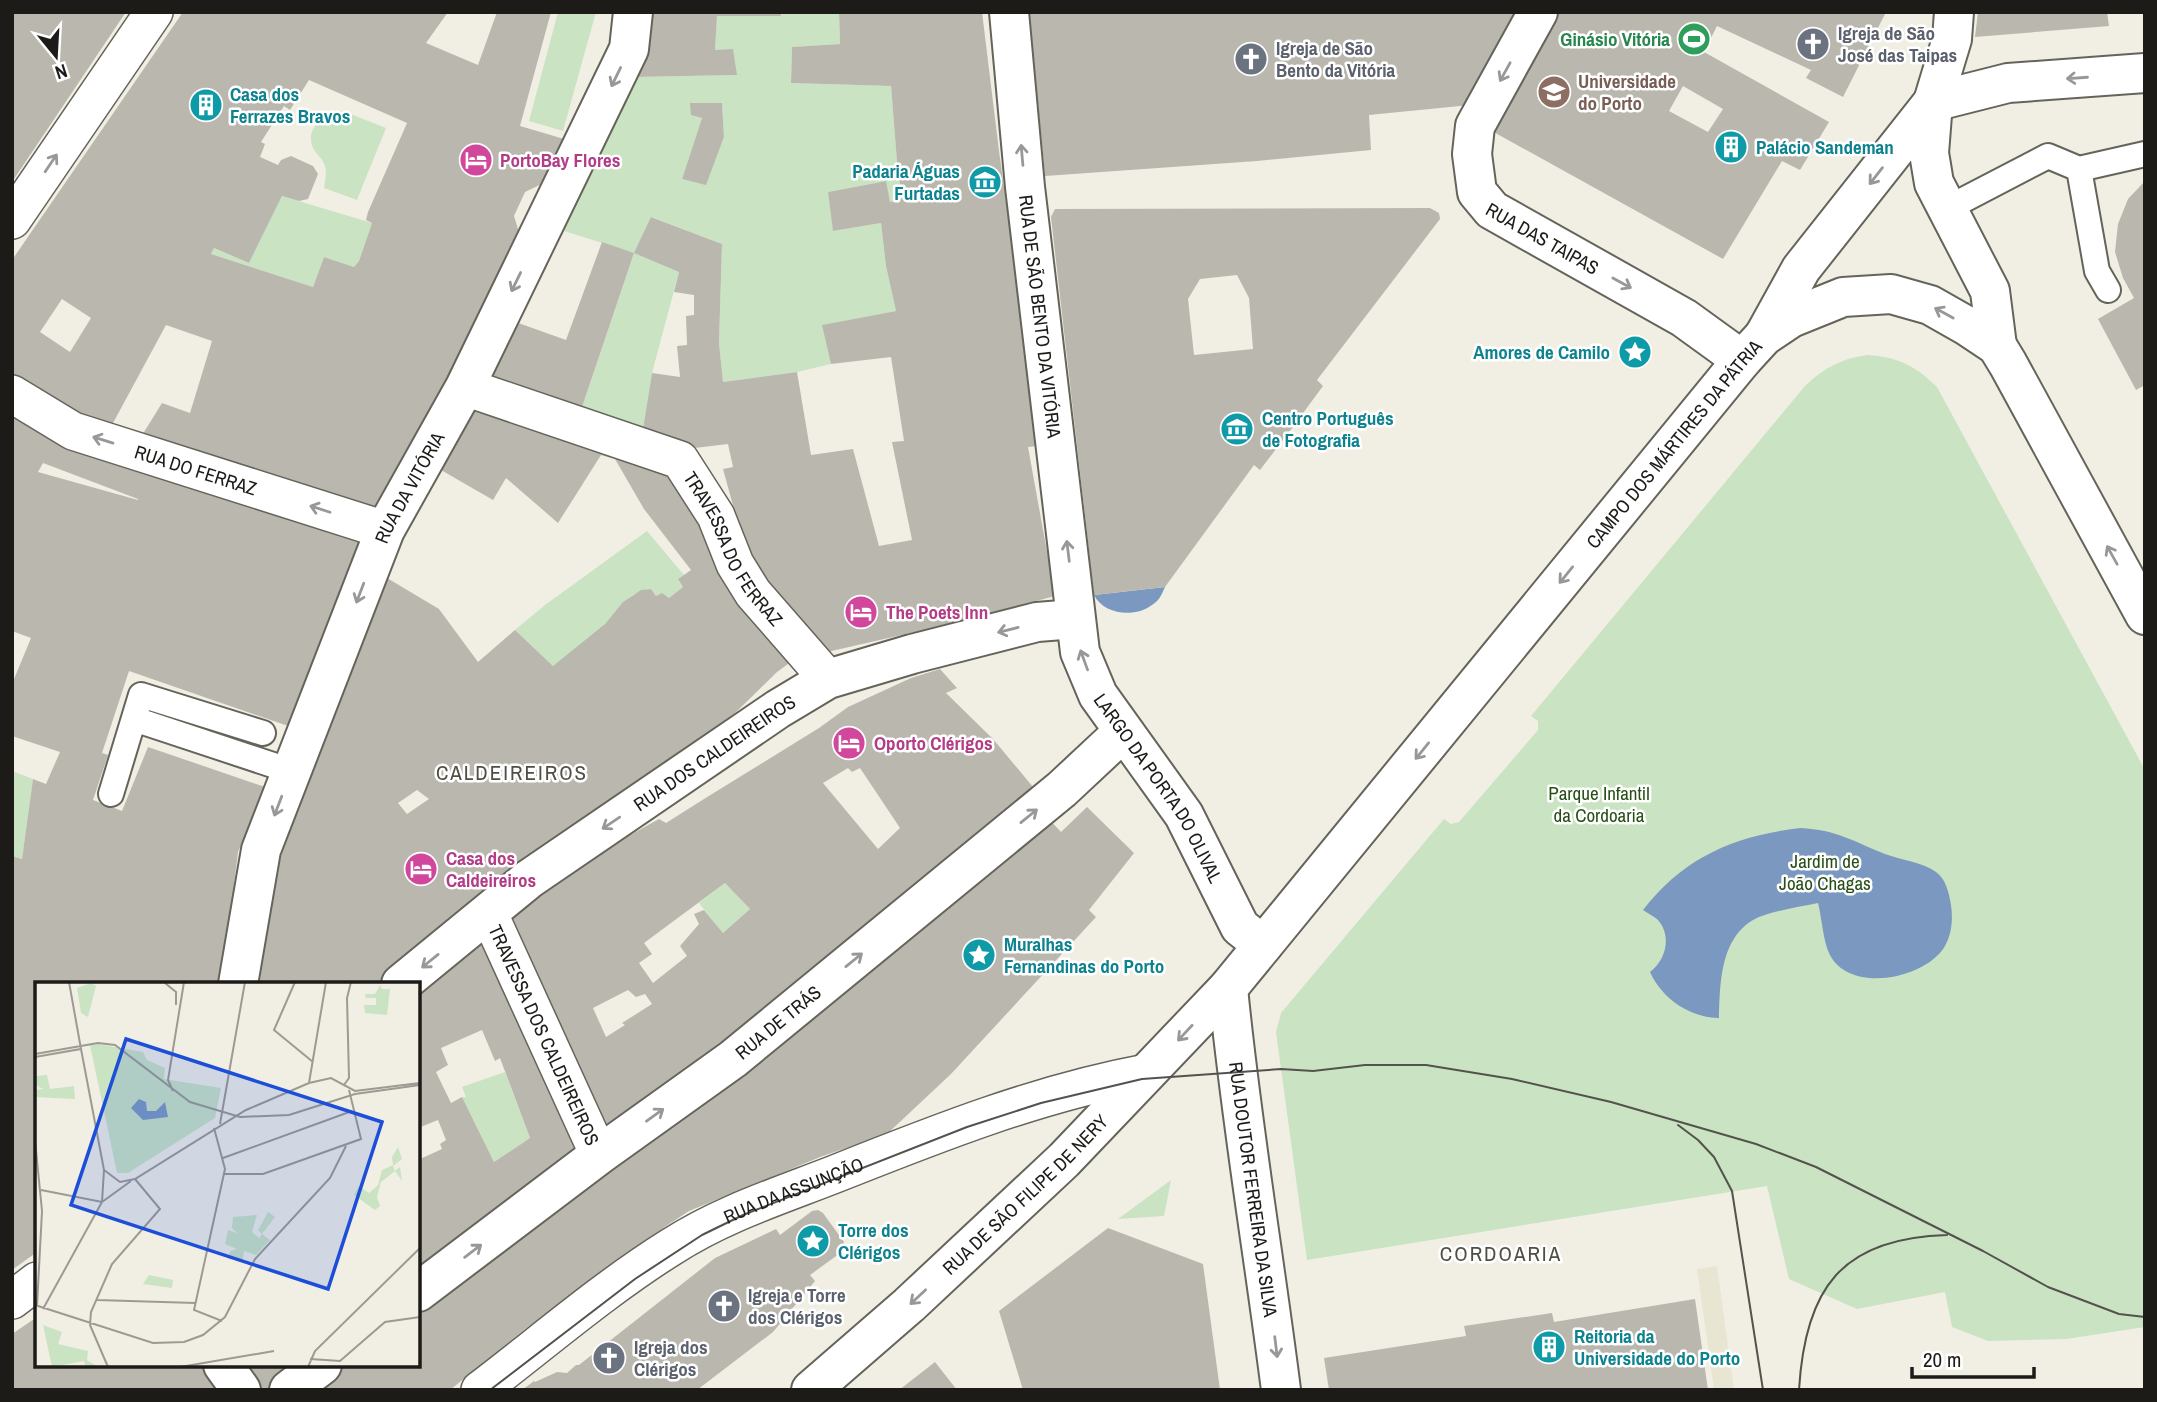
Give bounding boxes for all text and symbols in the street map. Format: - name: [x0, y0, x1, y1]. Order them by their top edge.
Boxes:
- sports icon: Ginásio Vitória: [1675, 20, 1713, 58]
- place label: Igreja de São José das Taipas: [1838, 20, 1957, 68]
- north arrow: [21, 21, 91, 91]
- church icon: Igreja de São José das Taipas: [1794, 25, 1832, 63]
- place label: Ginásio Vitória: [1560, 26, 1670, 52]
- place label: Igreja de São Bento da Vitória: [1276, 35, 1396, 83]
- church icon: Igreja de São Bento da Vitória: [1232, 40, 1270, 78]
- text: N: [52, 58, 71, 86]
- one-way arrow: [1498, 61, 1511, 82]
- one-way arrow: [608, 66, 622, 87]
- place label: Universidade do Porto: [1578, 68, 1676, 116]
- one-way arrow: [2066, 72, 2088, 85]
- school or university icon: Universidade do Porto: [1535, 73, 1573, 111]
- place label: Casa dos Ferrazes Bravos: [230, 81, 350, 129]
- building icon: Casa dos Ferrazes Bravos: [187, 86, 225, 124]
- building icon: Palácio Sandeman: [1712, 128, 1750, 166]
- place label: Palácio Sandeman: [1756, 134, 1894, 160]
- hotel icon: PortoBay Flores: [457, 141, 495, 179]
- one-way arrow: [1015, 144, 1028, 167]
- place label: PortoBay Flores: [500, 147, 620, 173]
- one-way arrow: [44, 154, 58, 174]
- place label: Padaria Águas Furtadas: [852, 158, 960, 206]
- museum icon: Padaria Águas Furtadas: [966, 163, 1004, 201]
- one-way arrow: [1869, 166, 1884, 184]
- street label: RUA DE SÃO BENTO DA VITÓRIA: [1013, 193, 1068, 440]
- street label: RUA DAS TAIPAS: [1481, 196, 1604, 281]
- one-way arrow: [509, 271, 523, 292]
- one-way arrow: [1612, 276, 1632, 290]
- one-way arrow: [1934, 306, 1955, 319]
- street label: CAMPO DOS MÁRTIRES DA PÁTRIA: [1580, 333, 1768, 554]
- place icon: Amores de Camilo: [1616, 333, 1654, 371]
- place label: Amores de Camilo: [1473, 339, 1610, 365]
- place label: Centro Português de Fotografia: [1262, 405, 1394, 453]
- museum icon: Centro Português de Fotografia: [1218, 410, 1256, 448]
- street label: RUA DA VITÓRIA: [368, 427, 451, 547]
- one-way arrow: [93, 432, 115, 445]
- street label: RUA DO FERRAZ: [131, 438, 260, 502]
- street label: TRAVESSA DO FERRAZ: [678, 467, 789, 632]
- one-way arrow: [310, 502, 332, 514]
- one-way arrow: [1061, 541, 1074, 563]
- one-way arrow: [2105, 545, 2118, 566]
- one-way arrow: [1558, 566, 1574, 584]
- one-way arrow: [353, 582, 366, 604]
- hotel icon: The Poets Inn: [842, 593, 880, 631]
- place label: The Poets Inn: [886, 599, 988, 625]
- one-way arrow: [997, 624, 1020, 637]
- one-way arrow: [1077, 649, 1089, 671]
- street label: RUA DOS CALDEIREIROS: [628, 688, 800, 817]
- street label: LARGO DA PORTA DO OLIVAL: [1088, 688, 1229, 888]
- hotel icon: Oporto Clérigos: [830, 724, 868, 762]
- place label: Oporto Clérigos: [874, 730, 993, 756]
- one-way arrow: [1414, 742, 1430, 760]
- district label: CALDEIREIROS: [436, 758, 588, 787]
- park label: Parque Infantil da Cordoaria: [1548, 780, 1650, 828]
- one-way arrow: [271, 794, 283, 816]
- one-way arrow: [1020, 808, 1038, 823]
- one-way arrow: [601, 817, 621, 831]
- place label: Casa dos Caldeireiros: [446, 845, 536, 893]
- park label: Jardim de João Chagas: [1779, 848, 1871, 896]
- hotel icon: Casa dos Caldeireiros: [402, 850, 440, 888]
- street label: TRAVESSA DOS CALDEIREIROS: [483, 921, 606, 1149]
- place label: Muralhas Fernandinas do Porto: [1004, 931, 1164, 979]
- place icon: Muralhas Fernandinas do Porto: [960, 936, 998, 974]
- one-way arrow: [844, 952, 862, 968]
- one-way arrow: [421, 954, 439, 969]
- street label: RUA DE TRÁS: [730, 979, 826, 1065]
- inset map: [35, 982, 420, 1367]
- one-way arrow: [1176, 1024, 1193, 1041]
- street label: RUA DOUTOR FERREIRA DA SILVA: [1223, 1060, 1284, 1319]
- one-way arrow: [645, 1108, 664, 1122]
- street label: RUA DE SÃO FILIPE DE NERY: [937, 1108, 1114, 1280]
- street label: RUA DA ASSUNÇÃO: [719, 1151, 867, 1230]
- place label: Torre dos Clérigos: [838, 1217, 909, 1265]
- place icon: Torre dos Clérigos: [794, 1222, 832, 1260]
- district label: CORDOARIA: [1440, 1239, 1562, 1268]
- one-way arrow: [463, 1243, 481, 1258]
- place label: Igreja e Torre dos Clérigos: [748, 1282, 846, 1330]
- church icon: Igreja e Torre dos Clérigos: [705, 1287, 743, 1325]
- one-way arrow: [910, 1289, 927, 1306]
- place label: Reitoria da Universidade do Porto: [1574, 1323, 1740, 1371]
- building icon: Reitoria da Universidade do Porto: [1530, 1328, 1568, 1366]
- place label: Igreja dos Clérigos: [634, 1334, 708, 1382]
- one-way arrow: [1269, 1335, 1282, 1357]
- scale bar: [1912, 1336, 2035, 1380]
- church icon: Igreja dos Clérigos: [590, 1339, 628, 1377]
- text: 20 m: [1923, 1345, 1961, 1374]

